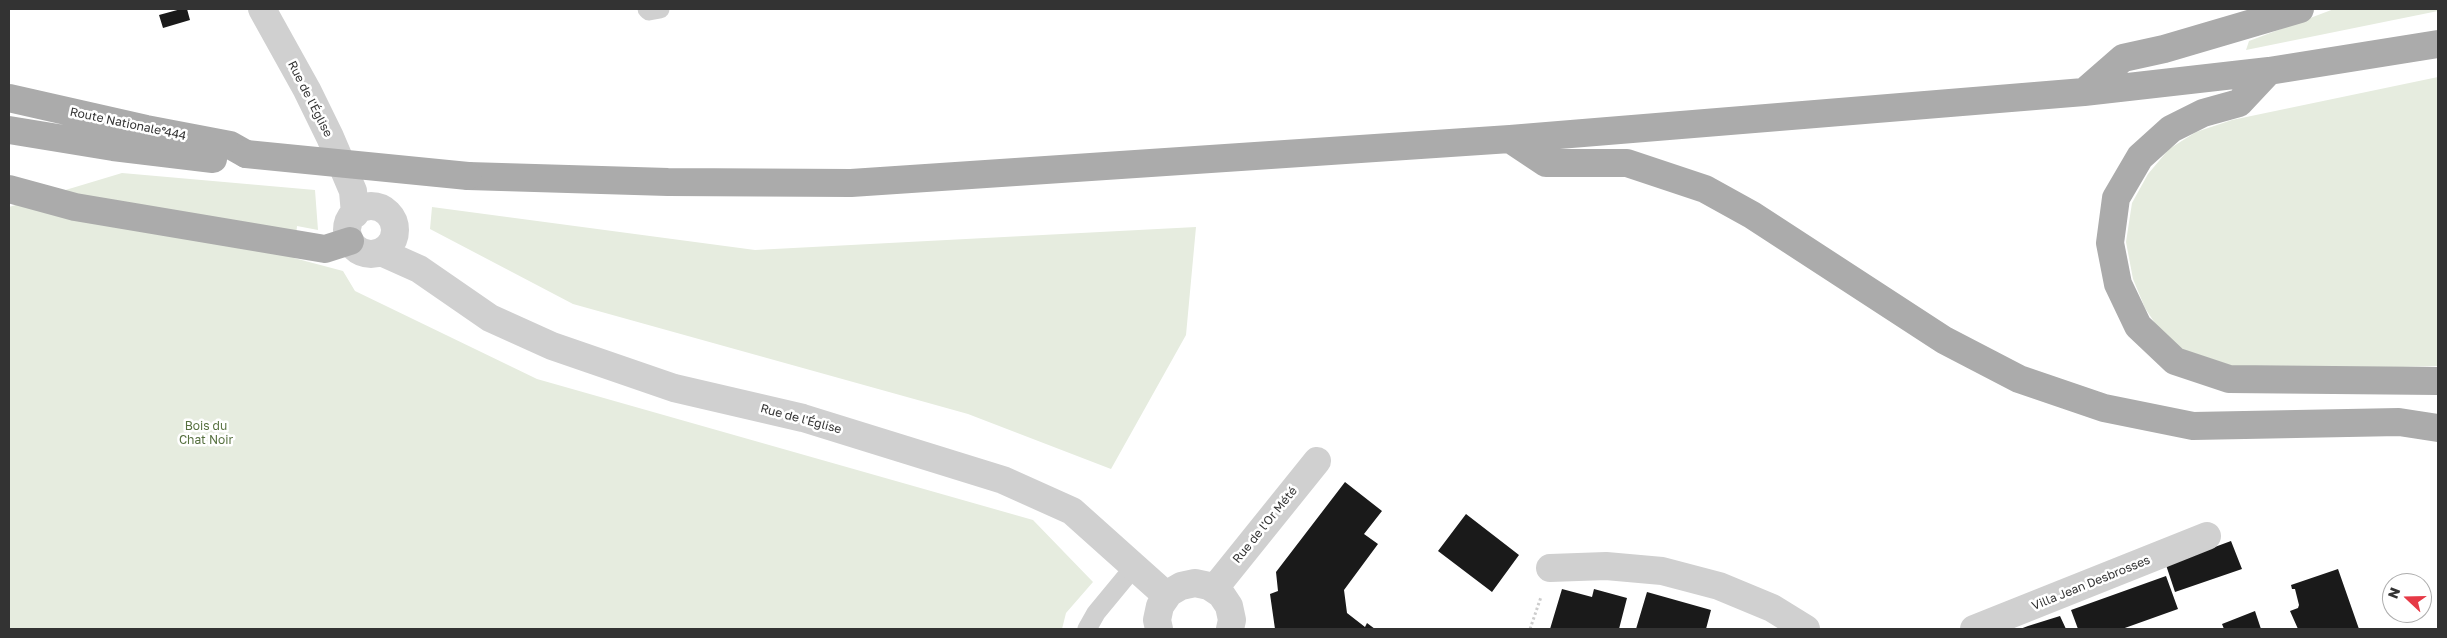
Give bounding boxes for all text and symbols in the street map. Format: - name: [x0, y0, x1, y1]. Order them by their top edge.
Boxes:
- street label: Rue de l'Église: [285, 59, 335, 139]
- street label: Route Nationale°444: [68, 105, 188, 143]
- street label: Rue de l'Église: [759, 401, 843, 437]
- park label: Bois du Chat Noir: [179, 419, 233, 447]
- street label: Rue de l'Or Mété: [1230, 484, 1300, 566]
- street label: Villa Jean Desbrosses: [2030, 553, 2152, 613]
- north arrow: [2382, 573, 2432, 623]
- text: N: [2384, 585, 2403, 601]

